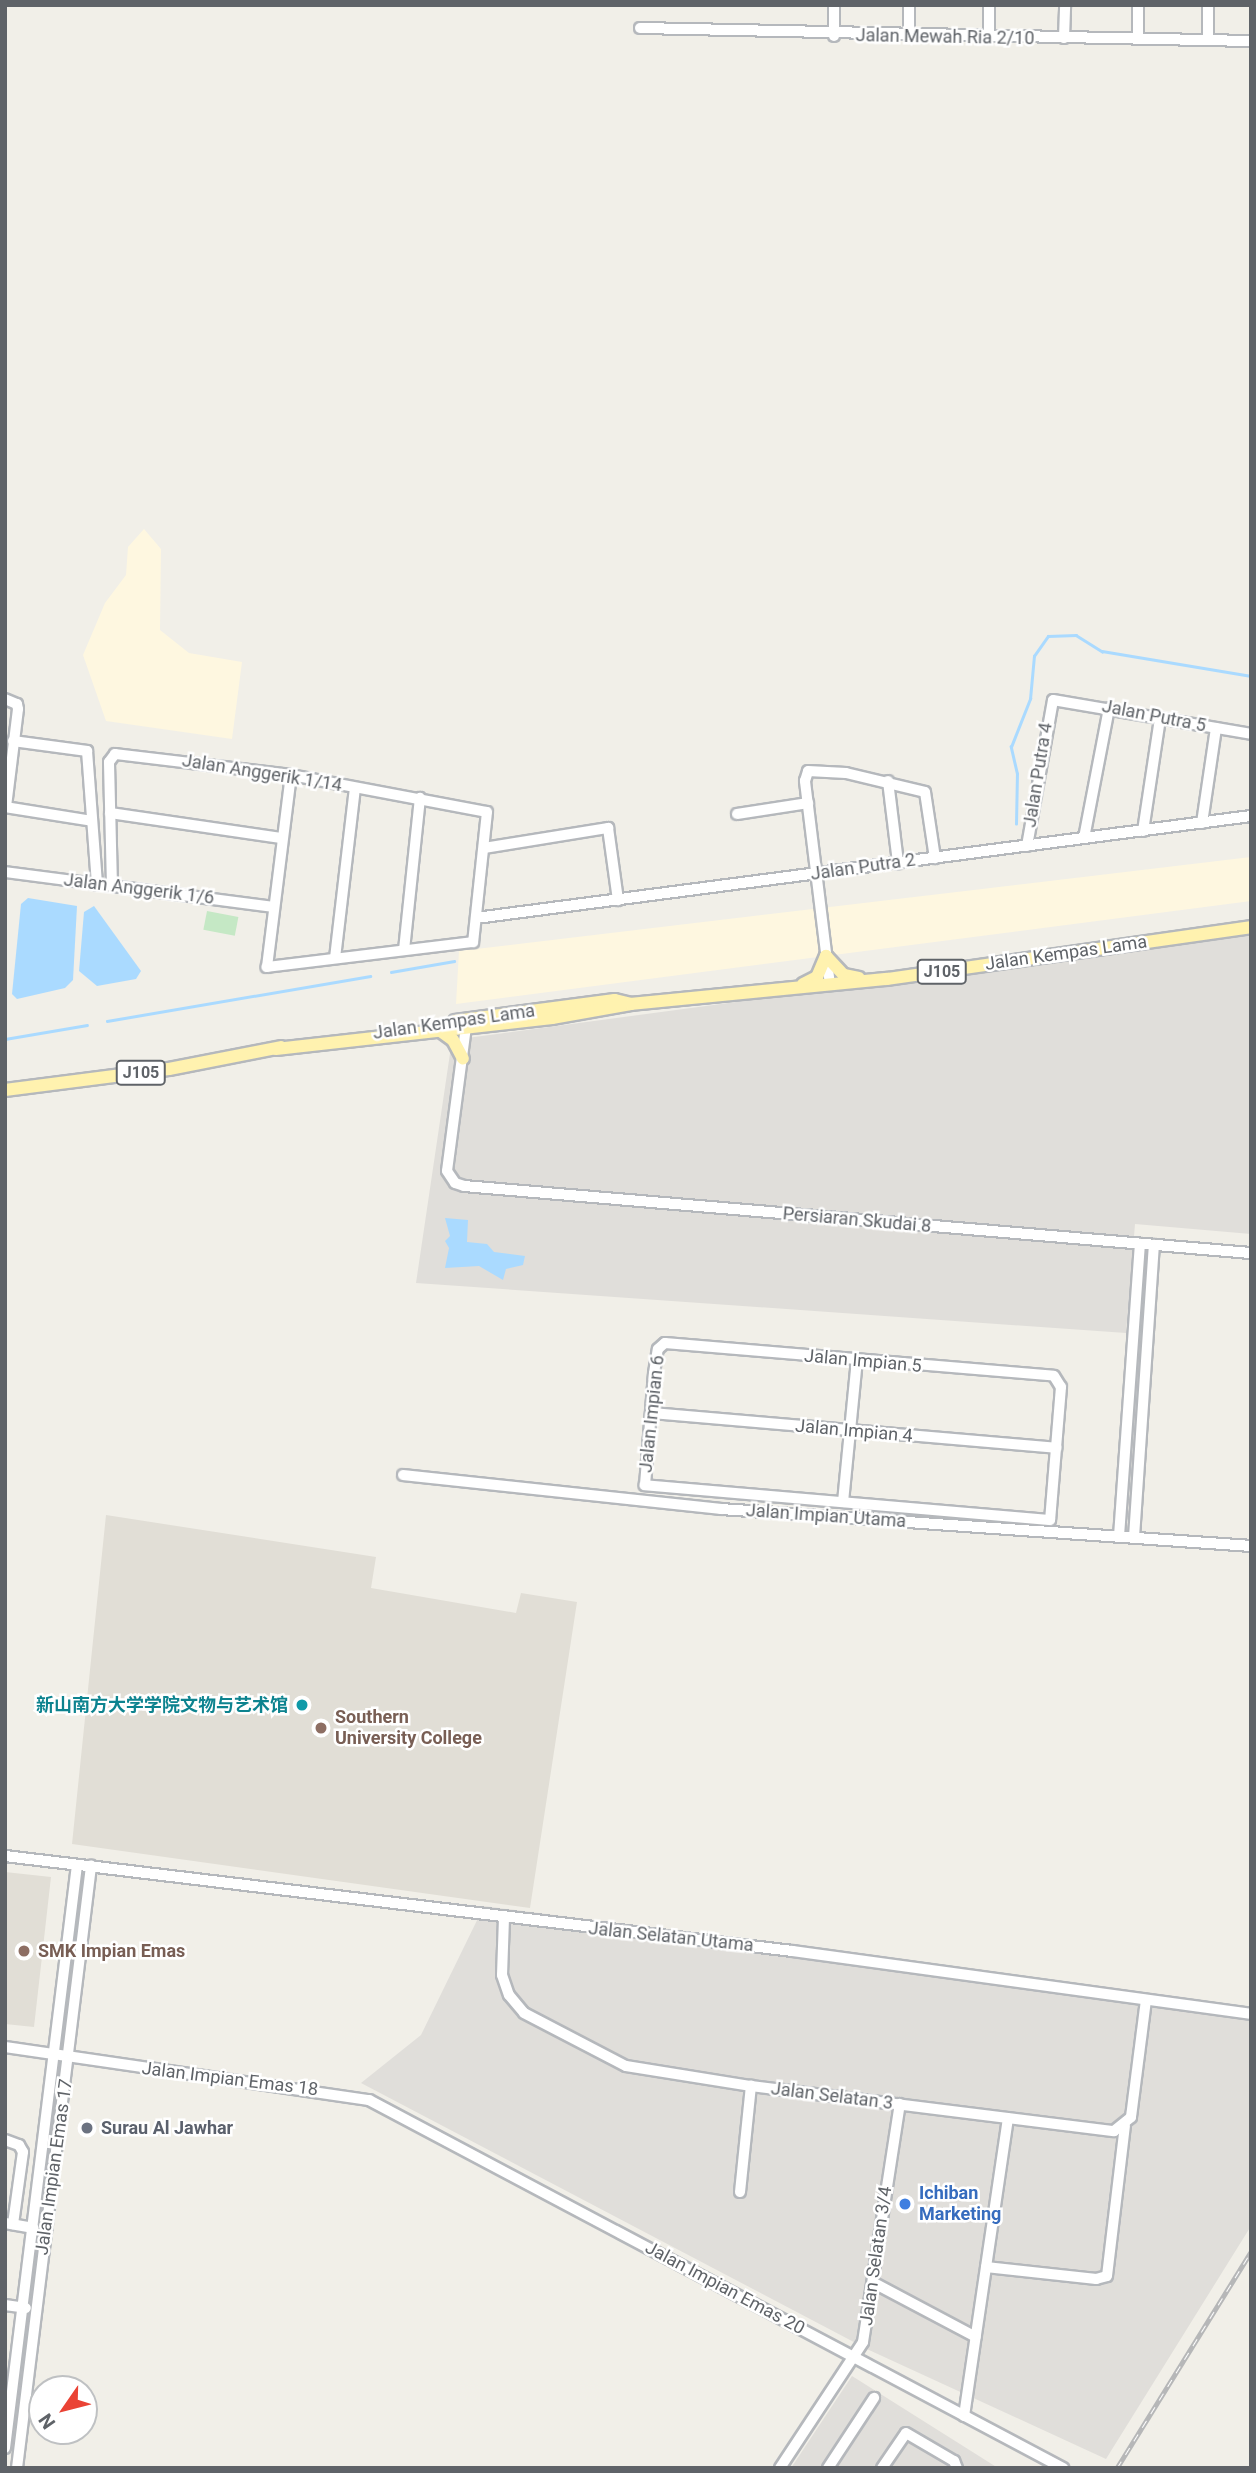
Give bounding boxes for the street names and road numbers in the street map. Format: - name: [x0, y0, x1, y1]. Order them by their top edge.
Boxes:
- street label: Jalan Mewah Ria 2/10: [855, 25, 1035, 49]
- street label: Jalan Putra 5: [1100, 695, 1208, 737]
- street label: Jalan Putra 4: [1019, 721, 1057, 829]
- street label: Jalan Anggerik 1/14: [181, 750, 343, 796]
- street label: Jalan Putra 2: [809, 849, 917, 885]
- street label: Jalan Anggerik 1/6: [63, 869, 215, 909]
- street label: Jalan Kempas Lama: [984, 931, 1148, 975]
- road number: J105: [916, 960, 968, 984]
- street label: Jalan Kempas Lama: [372, 1000, 536, 1044]
- road number: J105: [115, 1060, 167, 1086]
- street label: Persiaran Skudai 8: [782, 1203, 932, 1237]
- street label: Jalan Impian 5: [803, 1345, 923, 1377]
- street label: Jalan Impian 6: [635, 1354, 669, 1474]
- street label: Jalan Impian 4: [794, 1415, 914, 1447]
- street label: Jalan Impian Utama: [745, 1500, 907, 1532]
- street label: Jalan Selatan Utama: [587, 1918, 755, 1956]
- street label: Jalan Impian Emas 18: [141, 2057, 319, 2101]
- street label: Jalan Impian Emas 17: [31, 2078, 77, 2256]
- street label: Jalan Selatan 3: [770, 2078, 894, 2114]
- street label: Jalan Selatan 3/4: [856, 2185, 896, 2327]
- street label: Jalan Impian Emas 20: [642, 2237, 808, 2339]

